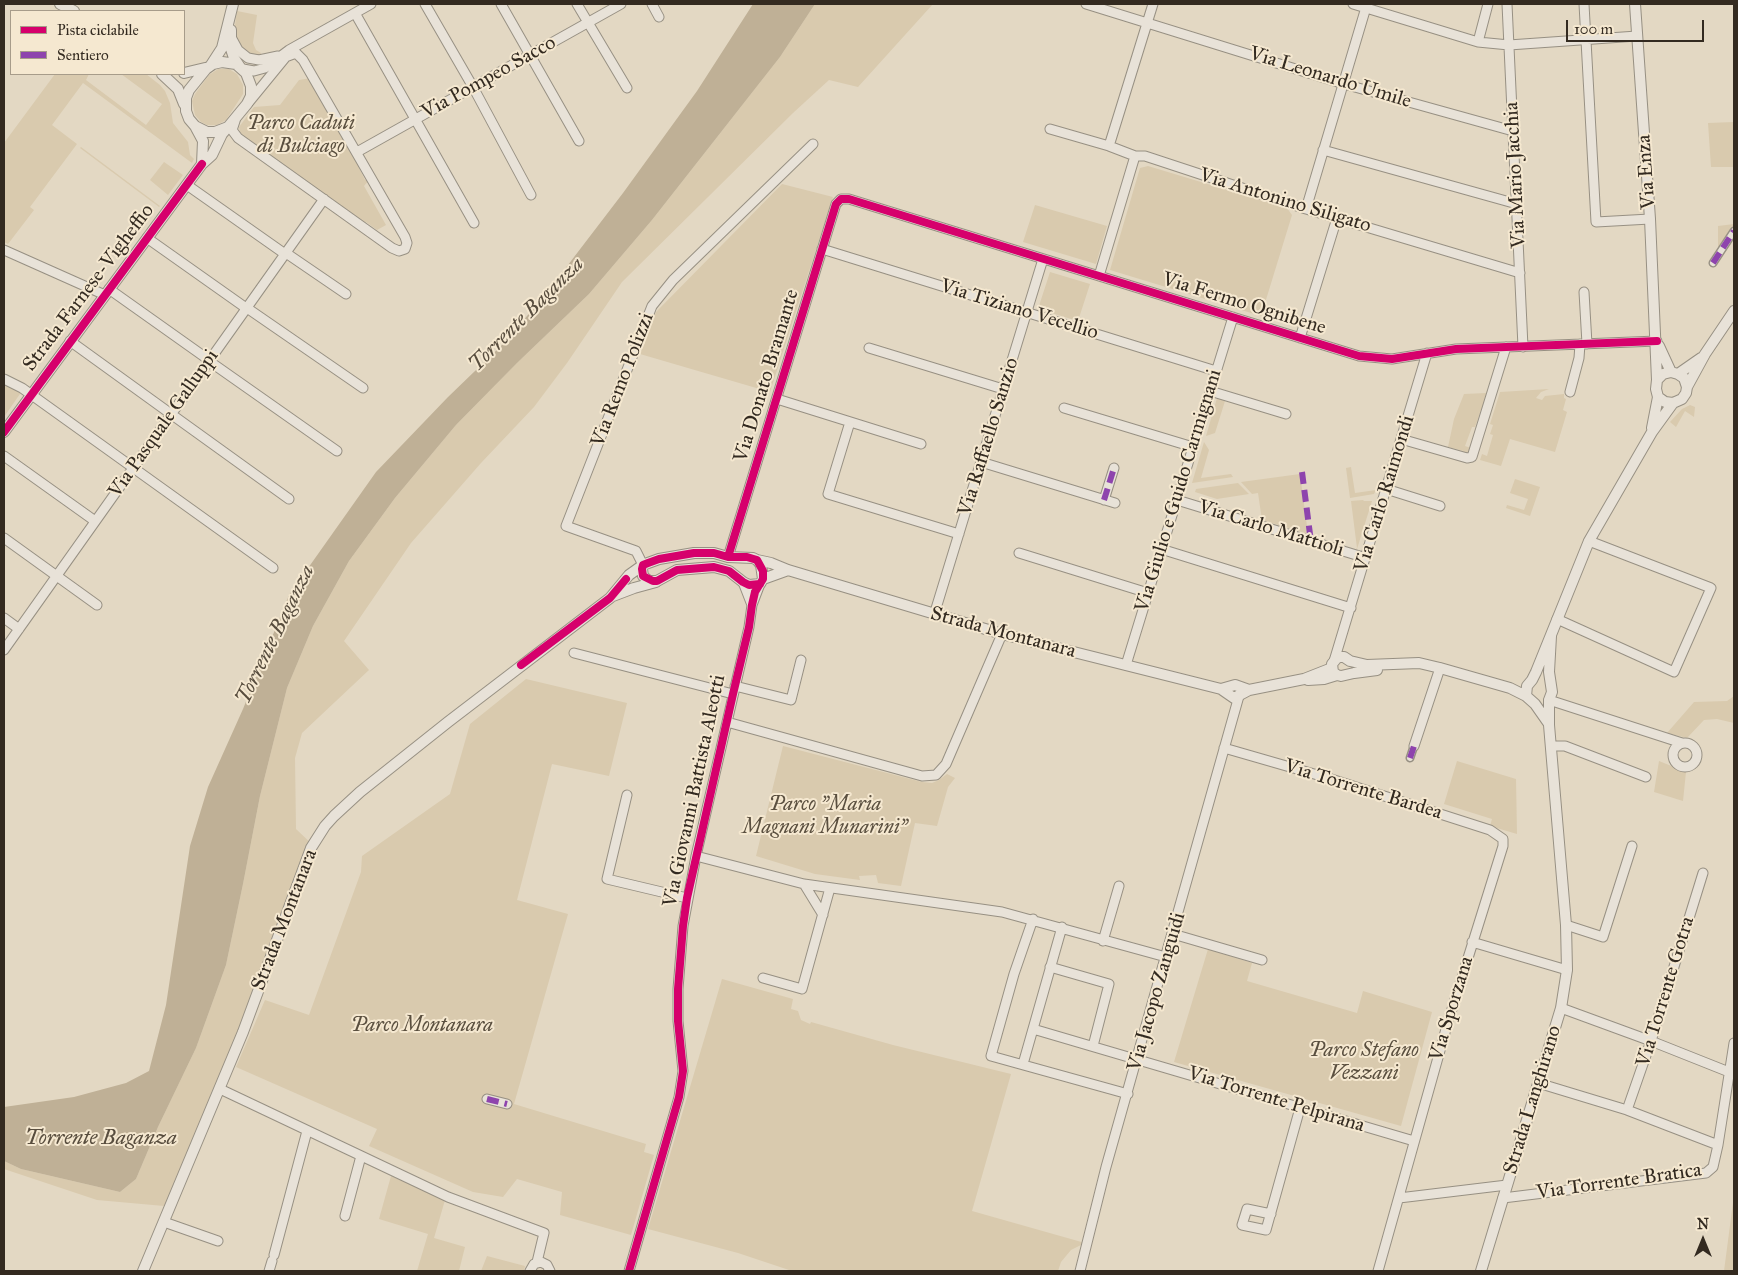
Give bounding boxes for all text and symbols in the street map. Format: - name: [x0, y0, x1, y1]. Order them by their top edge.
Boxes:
- legend: [10, 10, 185, 75]
- scale bar: [1568, 10, 1706, 42]
- text: 100 m: [1574, 20, 1613, 38]
- text: Pista ciclabile: [57, 21, 139, 39]
- street label: Via Pompeo Sacco: [418, 31, 560, 125]
- street label: Via Leonardo Umile: [1246, 42, 1414, 114]
- text: Sentiero: [57, 46, 109, 64]
- street label: Via Mario Jacchia: [1500, 101, 1532, 249]
- park label: Parco Caduti di Bulciago: [247, 112, 355, 159]
- street label: Via Enza: [1632, 134, 1662, 210]
- street label: Via Antonino Siligato: [1196, 163, 1374, 239]
- street label: Strada Farnese-Vigheffio: [18, 200, 160, 376]
- water label: Torrente Baganza: [464, 252, 590, 378]
- street label: Via Fermo Ognibene: [1159, 268, 1329, 340]
- street label: Via Tiziano Vecellio: [937, 275, 1101, 345]
- street label: Via Donato Bramante: [729, 287, 805, 465]
- street label: Via Remo Polizzi: [586, 310, 660, 450]
- street label: Via Pasquale Galluppi: [104, 345, 224, 503]
- street label: Via Raffaello Sanzio: [954, 355, 1024, 519]
- street label: Via Giulio e Guido Carmignani: [1131, 367, 1227, 615]
- street label: Via Carlo Raimondi: [1350, 413, 1420, 575]
- street label: Via Carlo Mattioli: [1195, 495, 1347, 563]
- water label: Torrente Baganza: [231, 561, 321, 709]
- street label: Strada Montanara: [928, 602, 1078, 664]
- street label: Via Giovanni Battista Aleotti: [659, 673, 731, 909]
- street label: Via Torrente Bardea: [1281, 755, 1445, 825]
- park label: Parco "Maria Magnani Munarini": [742, 793, 908, 840]
- street label: Strada Montanara: [247, 846, 323, 994]
- street label: Via Jacopo Zanguidi: [1123, 910, 1191, 1074]
- street label: Via Torrente Gotra: [1632, 914, 1700, 1070]
- street label: Via Sporzana: [1425, 954, 1479, 1064]
- park label: Parco Montanara: [351, 1014, 493, 1038]
- street label: Strada Langhirano: [1499, 1023, 1567, 1177]
- park label: Parco Stefano Vezzani: [1309, 1039, 1419, 1086]
- street label: Via Torrente Pelpirana: [1185, 1062, 1367, 1138]
- water label: Torrente Baganza: [25, 1126, 177, 1152]
- street label: Via Torrente Bratica: [1535, 1159, 1703, 1205]
- north arrow: [1678, 1215, 1728, 1265]
- text: N: [1697, 1216, 1709, 1233]

